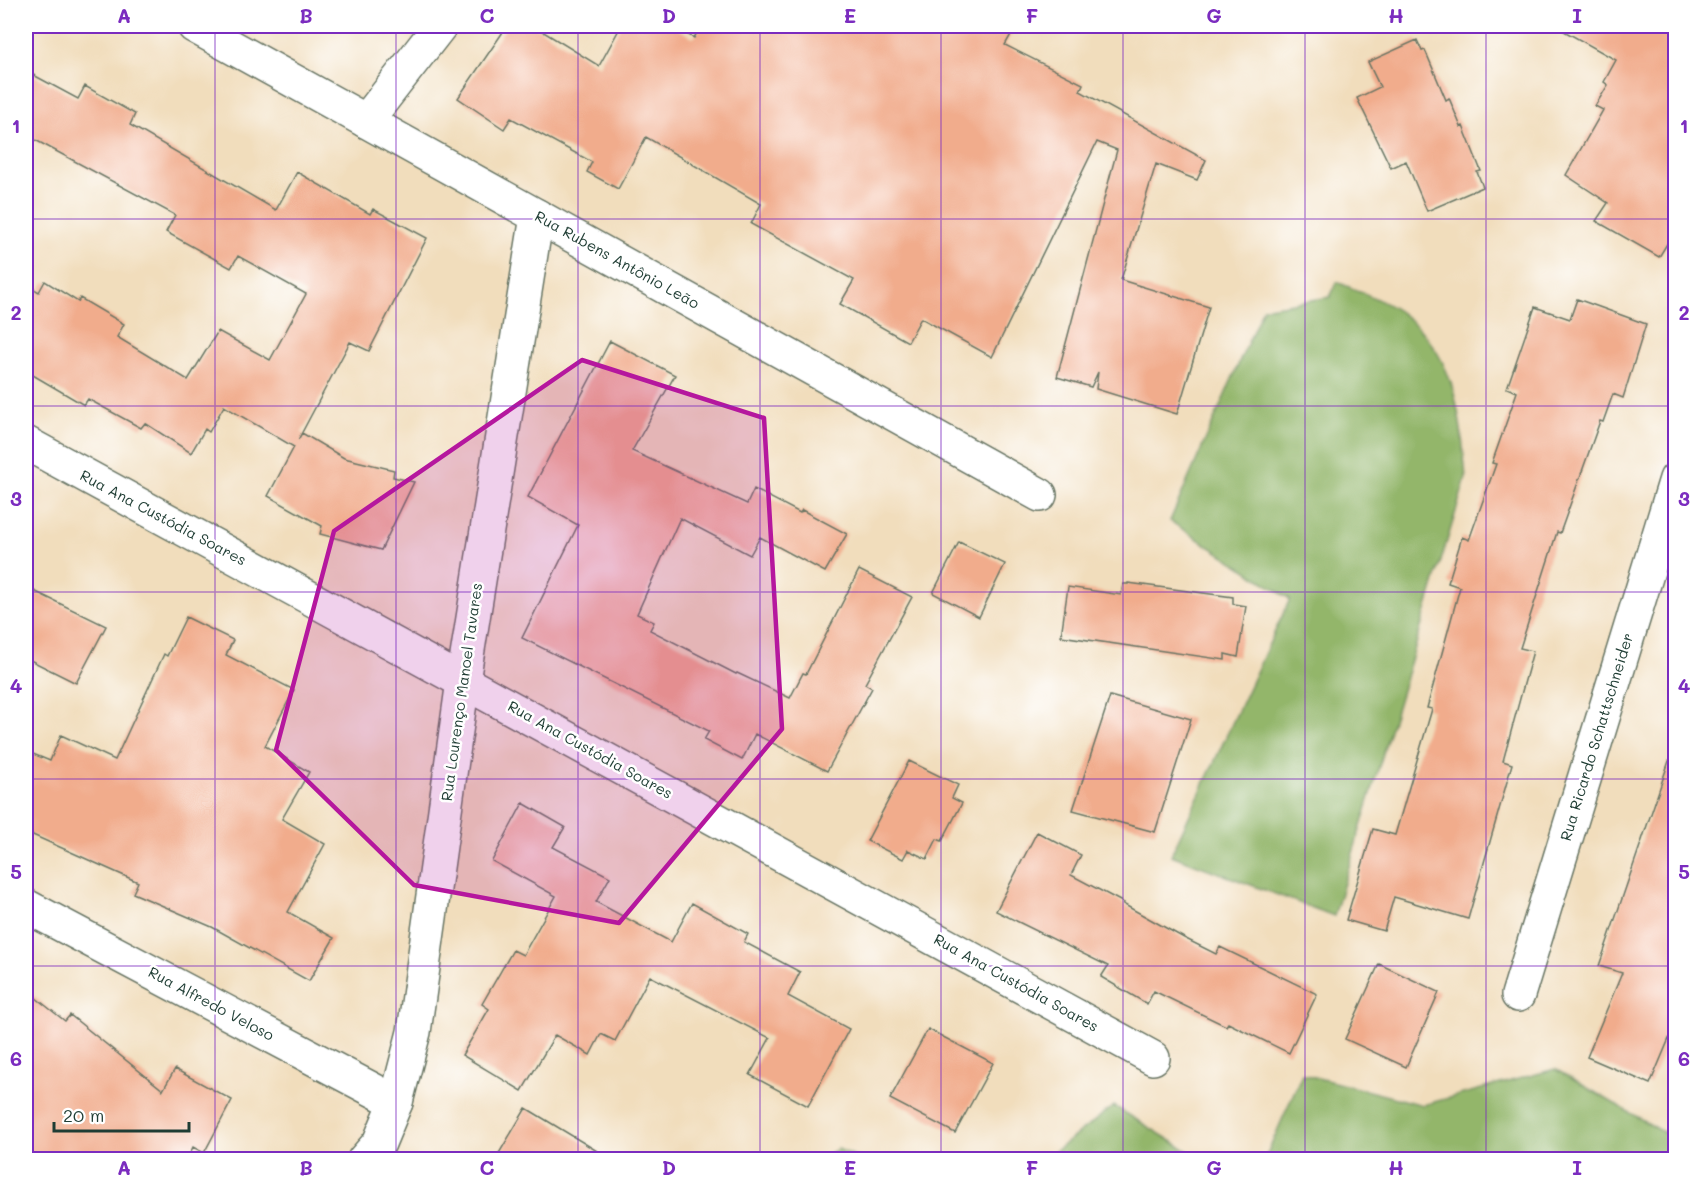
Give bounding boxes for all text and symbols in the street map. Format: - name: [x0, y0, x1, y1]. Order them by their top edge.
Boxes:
- text: A: [117, 2, 131, 28]
- text: B: [299, 2, 313, 28]
- text: C: [480, 2, 495, 28]
- text: D: [662, 2, 676, 28]
- text: E: [844, 2, 856, 28]
- text: F: [1026, 2, 1039, 28]
- text: G: [1206, 2, 1222, 28]
- text: H: [1388, 2, 1404, 28]
- text: I: [1572, 2, 1582, 28]
- text: 1: [12, 112, 20, 138]
- text: 1: [1680, 112, 1688, 138]
- street label: Rua Rubens Antônio Leão: [532, 205, 703, 313]
- text: 2: [10, 299, 22, 325]
- text: 2: [1678, 299, 1690, 325]
- street label: Rua Ana Custódia Soares: [77, 465, 250, 570]
- text: 3: [10, 485, 22, 511]
- text: 3: [1678, 485, 1690, 511]
- street label: Rua Lourenço Manoel Tavares: [436, 582, 486, 802]
- street label: Rua Ricardo Schattschneider: [1555, 630, 1637, 843]
- text: 4: [10, 672, 23, 698]
- text: 4: [1678, 672, 1691, 698]
- street label: Rua Ana Custódia Soares: [504, 695, 676, 803]
- text: 5: [10, 858, 22, 884]
- text: 5: [1678, 858, 1690, 884]
- street label: Rua Ana Custódia Soares: [930, 928, 1102, 1036]
- street label: Rua Alfredo Veloso: [145, 961, 278, 1045]
- text: 6: [10, 1045, 22, 1071]
- text: 6: [1678, 1045, 1690, 1071]
- scale bar: [54, 1095, 189, 1133]
- text: 20 m: [63, 1103, 104, 1127]
- text: A: [117, 1154, 131, 1180]
- text: B: [299, 1154, 313, 1180]
- text: C: [480, 1154, 495, 1180]
- text: D: [662, 1154, 676, 1180]
- text: E: [844, 1154, 856, 1180]
- text: F: [1026, 1154, 1039, 1180]
- text: G: [1206, 1154, 1222, 1180]
- text: H: [1388, 1154, 1404, 1180]
- text: I: [1572, 1154, 1582, 1180]

